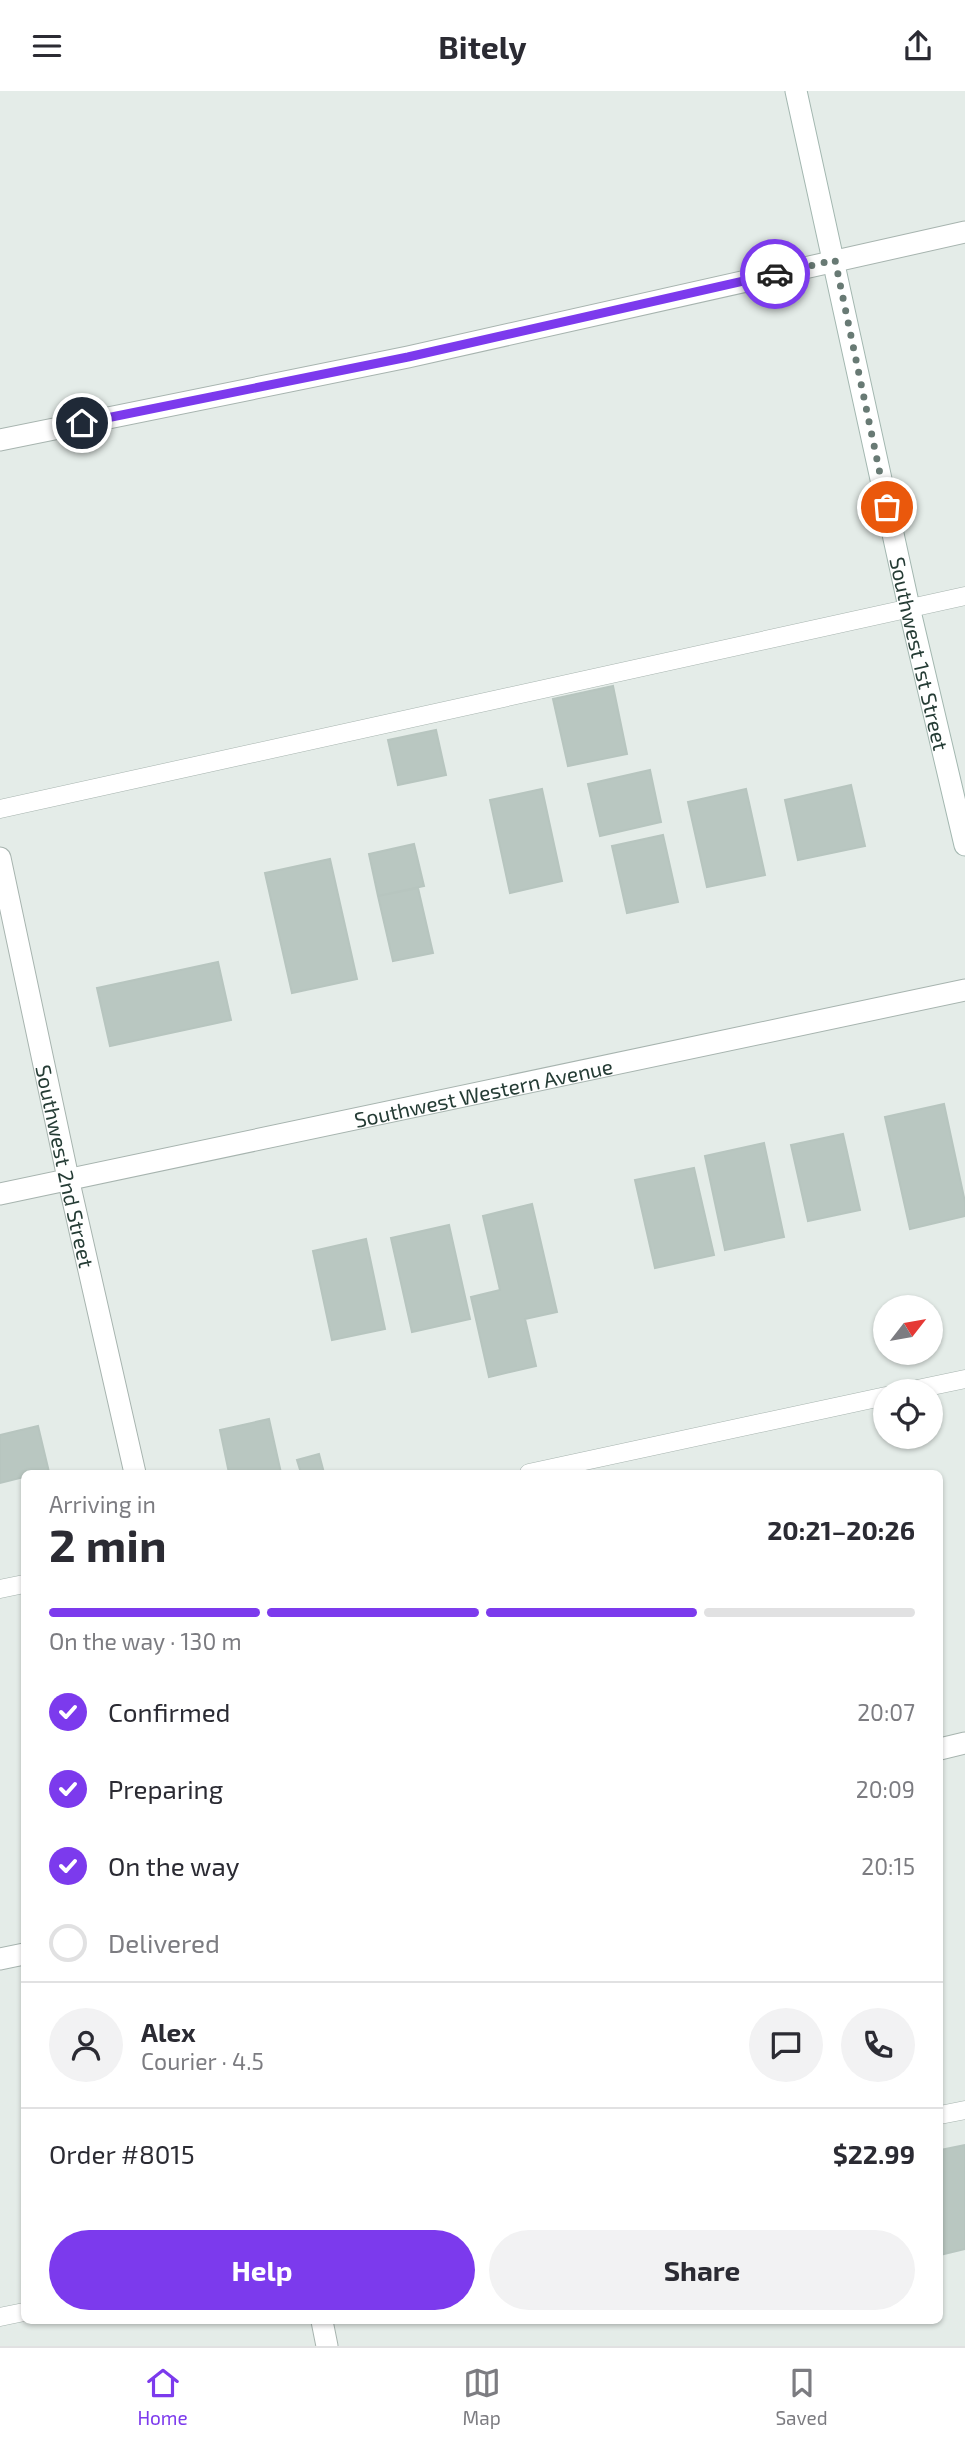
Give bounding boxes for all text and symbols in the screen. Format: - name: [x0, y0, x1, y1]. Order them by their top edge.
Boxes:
- icon: menu: [28, 27, 66, 65]
- text: Bitely: [438, 27, 527, 65]
- icon: share: [899, 27, 937, 65]
- courier: [740, 239, 810, 309]
- icon: car: [756, 255, 794, 293]
- pin: [52, 393, 112, 453]
- icon: home: [63, 404, 101, 442]
- pin: [857, 477, 917, 537]
- icon: bag: [868, 488, 906, 526]
- street label: Southwest 1st Street: [886, 554, 955, 753]
- street label: Southwest Western Avenue: [352, 1052, 615, 1131]
- street label: Southwest 2nd Street: [32, 1062, 100, 1270]
- north arrow: [873, 1295, 943, 1365]
- map controls: [873, 1295, 943, 1449]
- button: locate: [873, 1379, 943, 1449]
- text: Arriving in: [49, 1490, 156, 1518]
- text: 20:21–20:26: [767, 1514, 915, 1545]
- text: 2 min: [49, 1516, 167, 1571]
- text: On the way · 130 m: [49, 1627, 242, 1655]
- icon: check: [49, 1693, 87, 1731]
- text: Confirmed: [108, 1696, 231, 1727]
- text: 20:07: [857, 1698, 915, 1726]
- icon: check: [49, 1770, 87, 1808]
- text: Preparing: [108, 1773, 223, 1804]
- text: 20:09: [856, 1775, 915, 1803]
- icon: check: [49, 1847, 87, 1885]
- text: On the way: [108, 1850, 239, 1881]
- text: 20:15: [861, 1852, 915, 1880]
- text: Delivered: [108, 1927, 220, 1958]
- button: person: [49, 2008, 123, 2082]
- button: chat: [749, 2008, 823, 2082]
- button: phone: [841, 2008, 915, 2082]
- text: Alex: [141, 2016, 196, 2047]
- text: Courier · 4.5: [141, 2047, 264, 2075]
- text: Order #8015: [49, 2138, 195, 2169]
- text: $22.99: [833, 2138, 915, 2169]
- button: Help: [49, 2230, 475, 2310]
- button: Share: [489, 2230, 915, 2310]
- tab: Home: [137, 2364, 188, 2429]
- tab: Map: [463, 2364, 501, 2429]
- tab: Saved: [775, 2364, 828, 2429]

